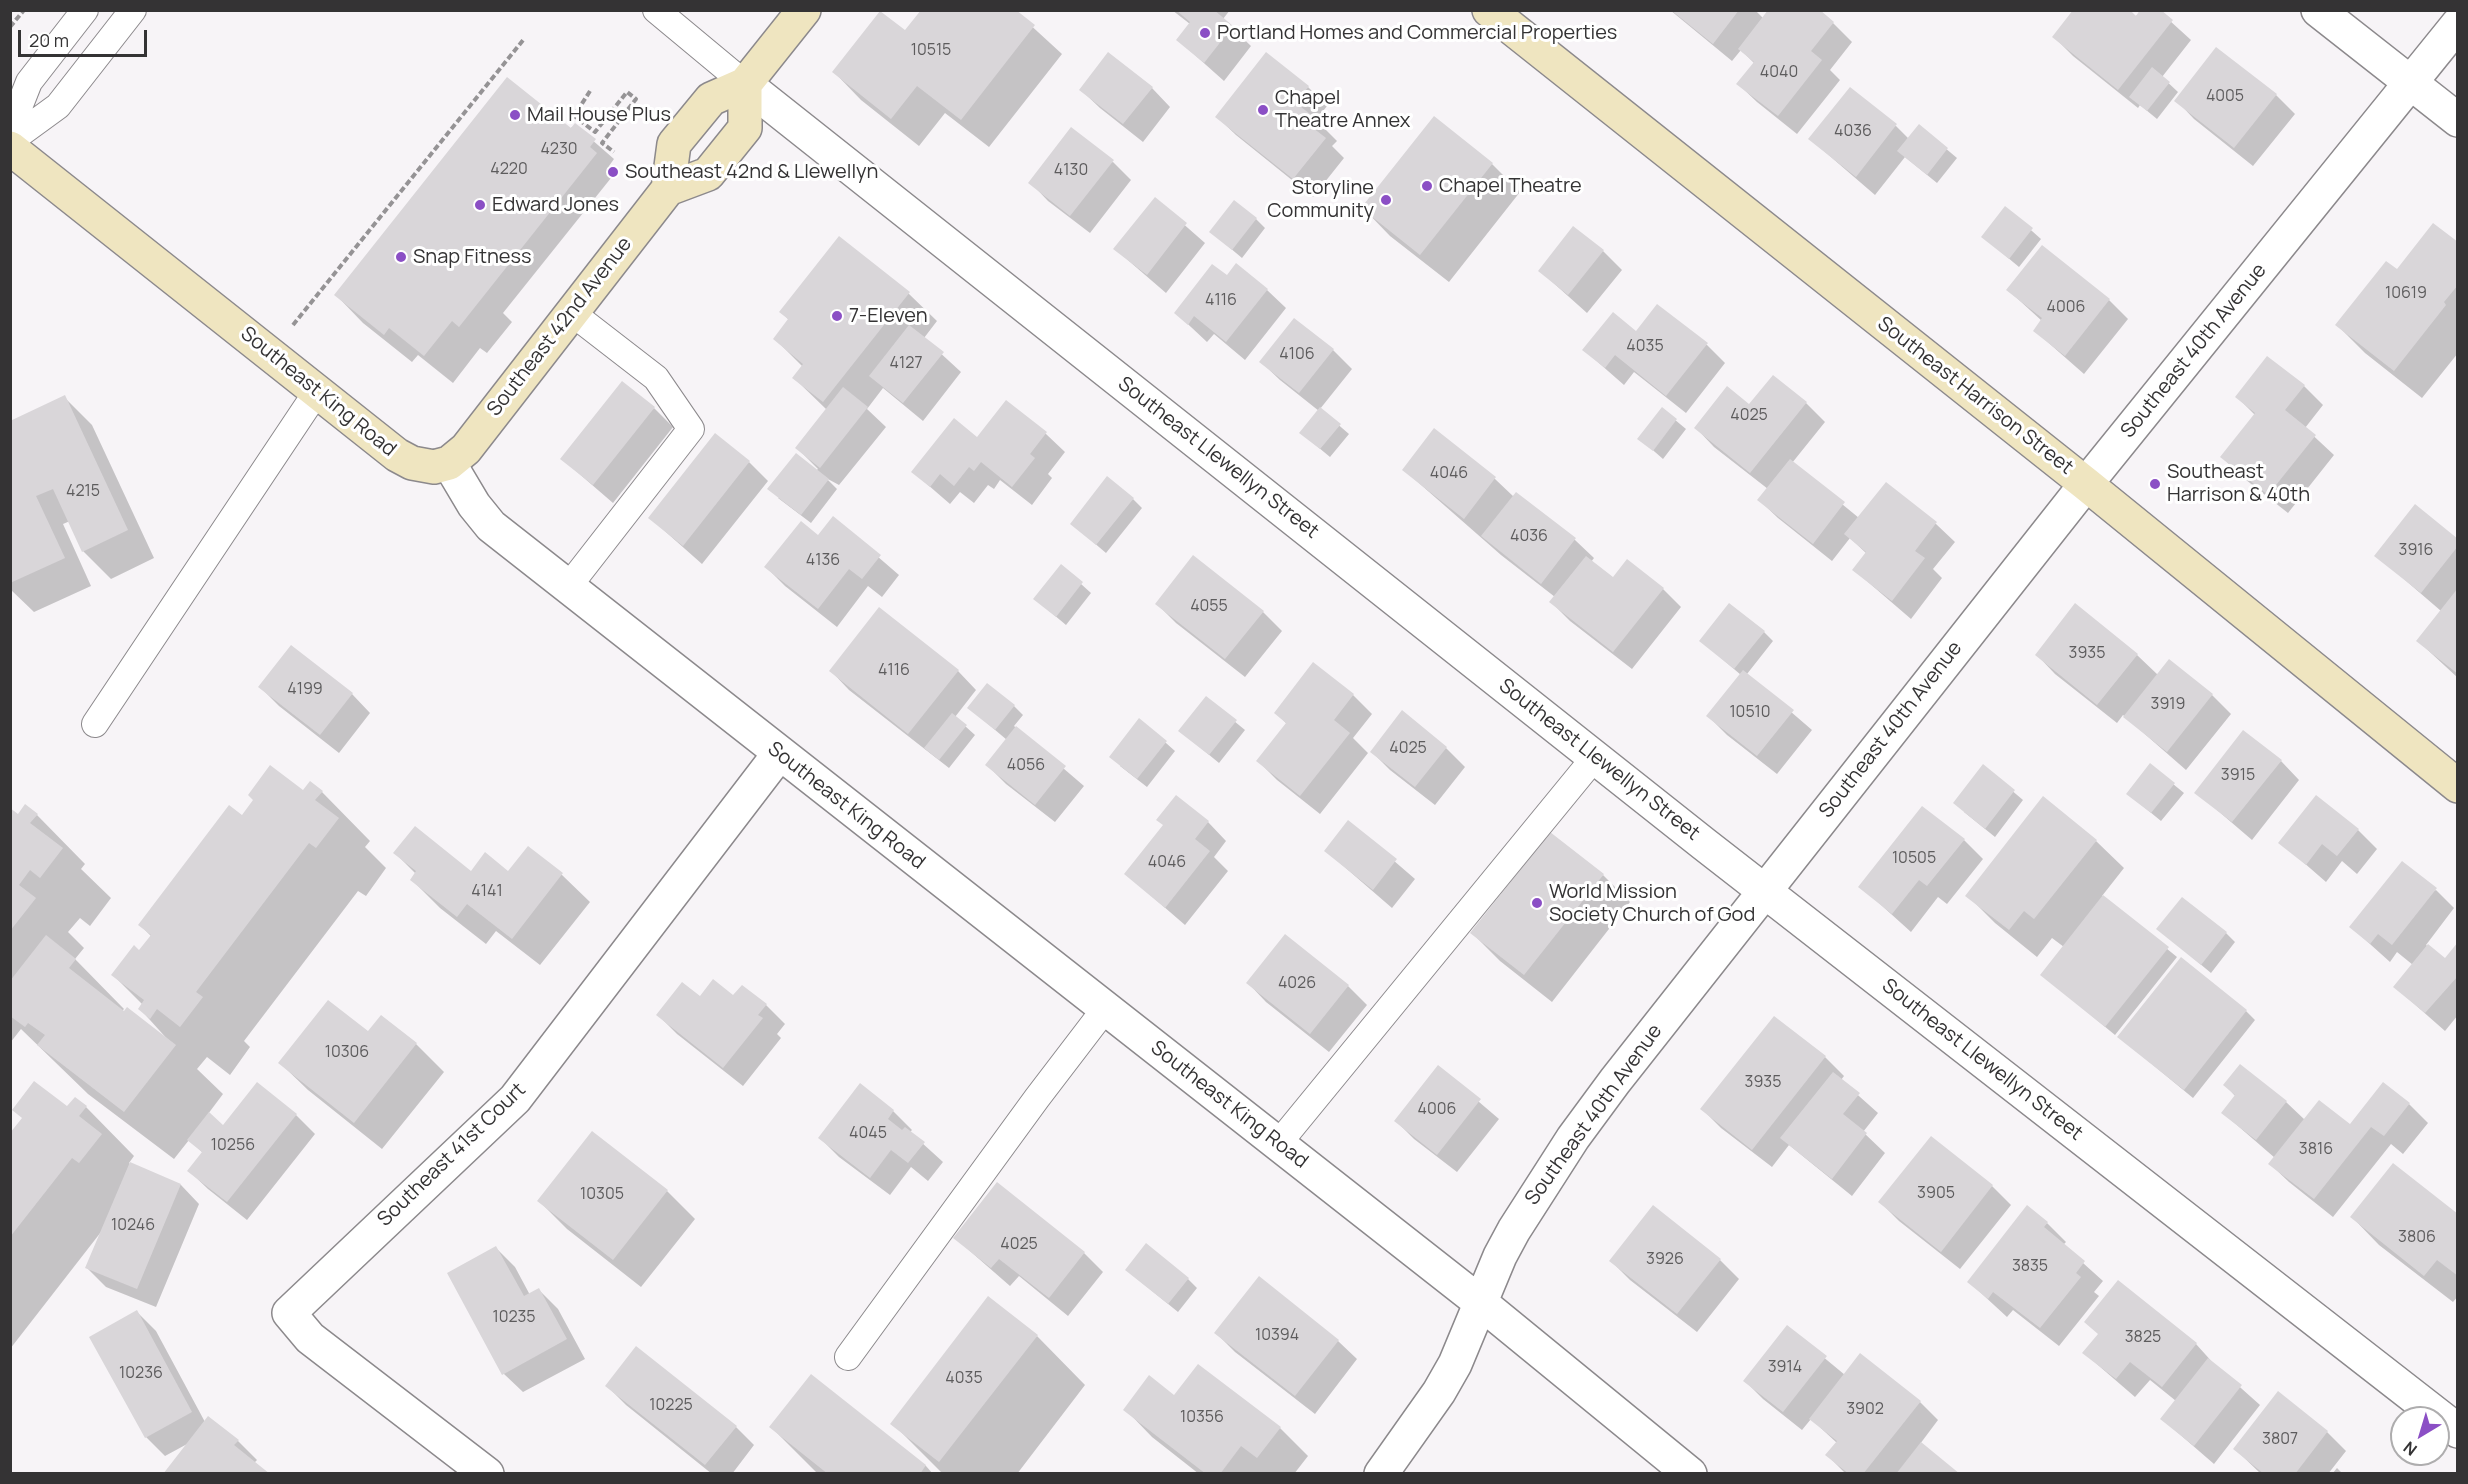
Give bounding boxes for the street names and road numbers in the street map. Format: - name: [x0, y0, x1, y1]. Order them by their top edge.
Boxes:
- street label: Southeast 42nd Avenue: [483, 233, 637, 421]
- street label: Southeast 40th Avenue: [2116, 259, 2272, 443]
- street label: Southeast Harrison Street: [1872, 312, 2078, 480]
- street label: Southeast King Road: [236, 322, 400, 462]
- street label: Southeast Llewellyn Street: [1113, 372, 1323, 544]
- street label: Southeast 40th Avenue: [1815, 637, 1967, 823]
- street label: Southeast Llewellyn Street: [1494, 674, 1704, 846]
- street label: Southeast King Road: [763, 737, 929, 875]
- street label: Southeast Llewellyn Street: [1877, 974, 2087, 1146]
- street label: Southeast 40th Avenue: [1520, 1020, 1668, 1210]
- street label: Southeast King Road: [1146, 1036, 1312, 1174]
- street label: Southeast 41st Court: [373, 1078, 531, 1232]

